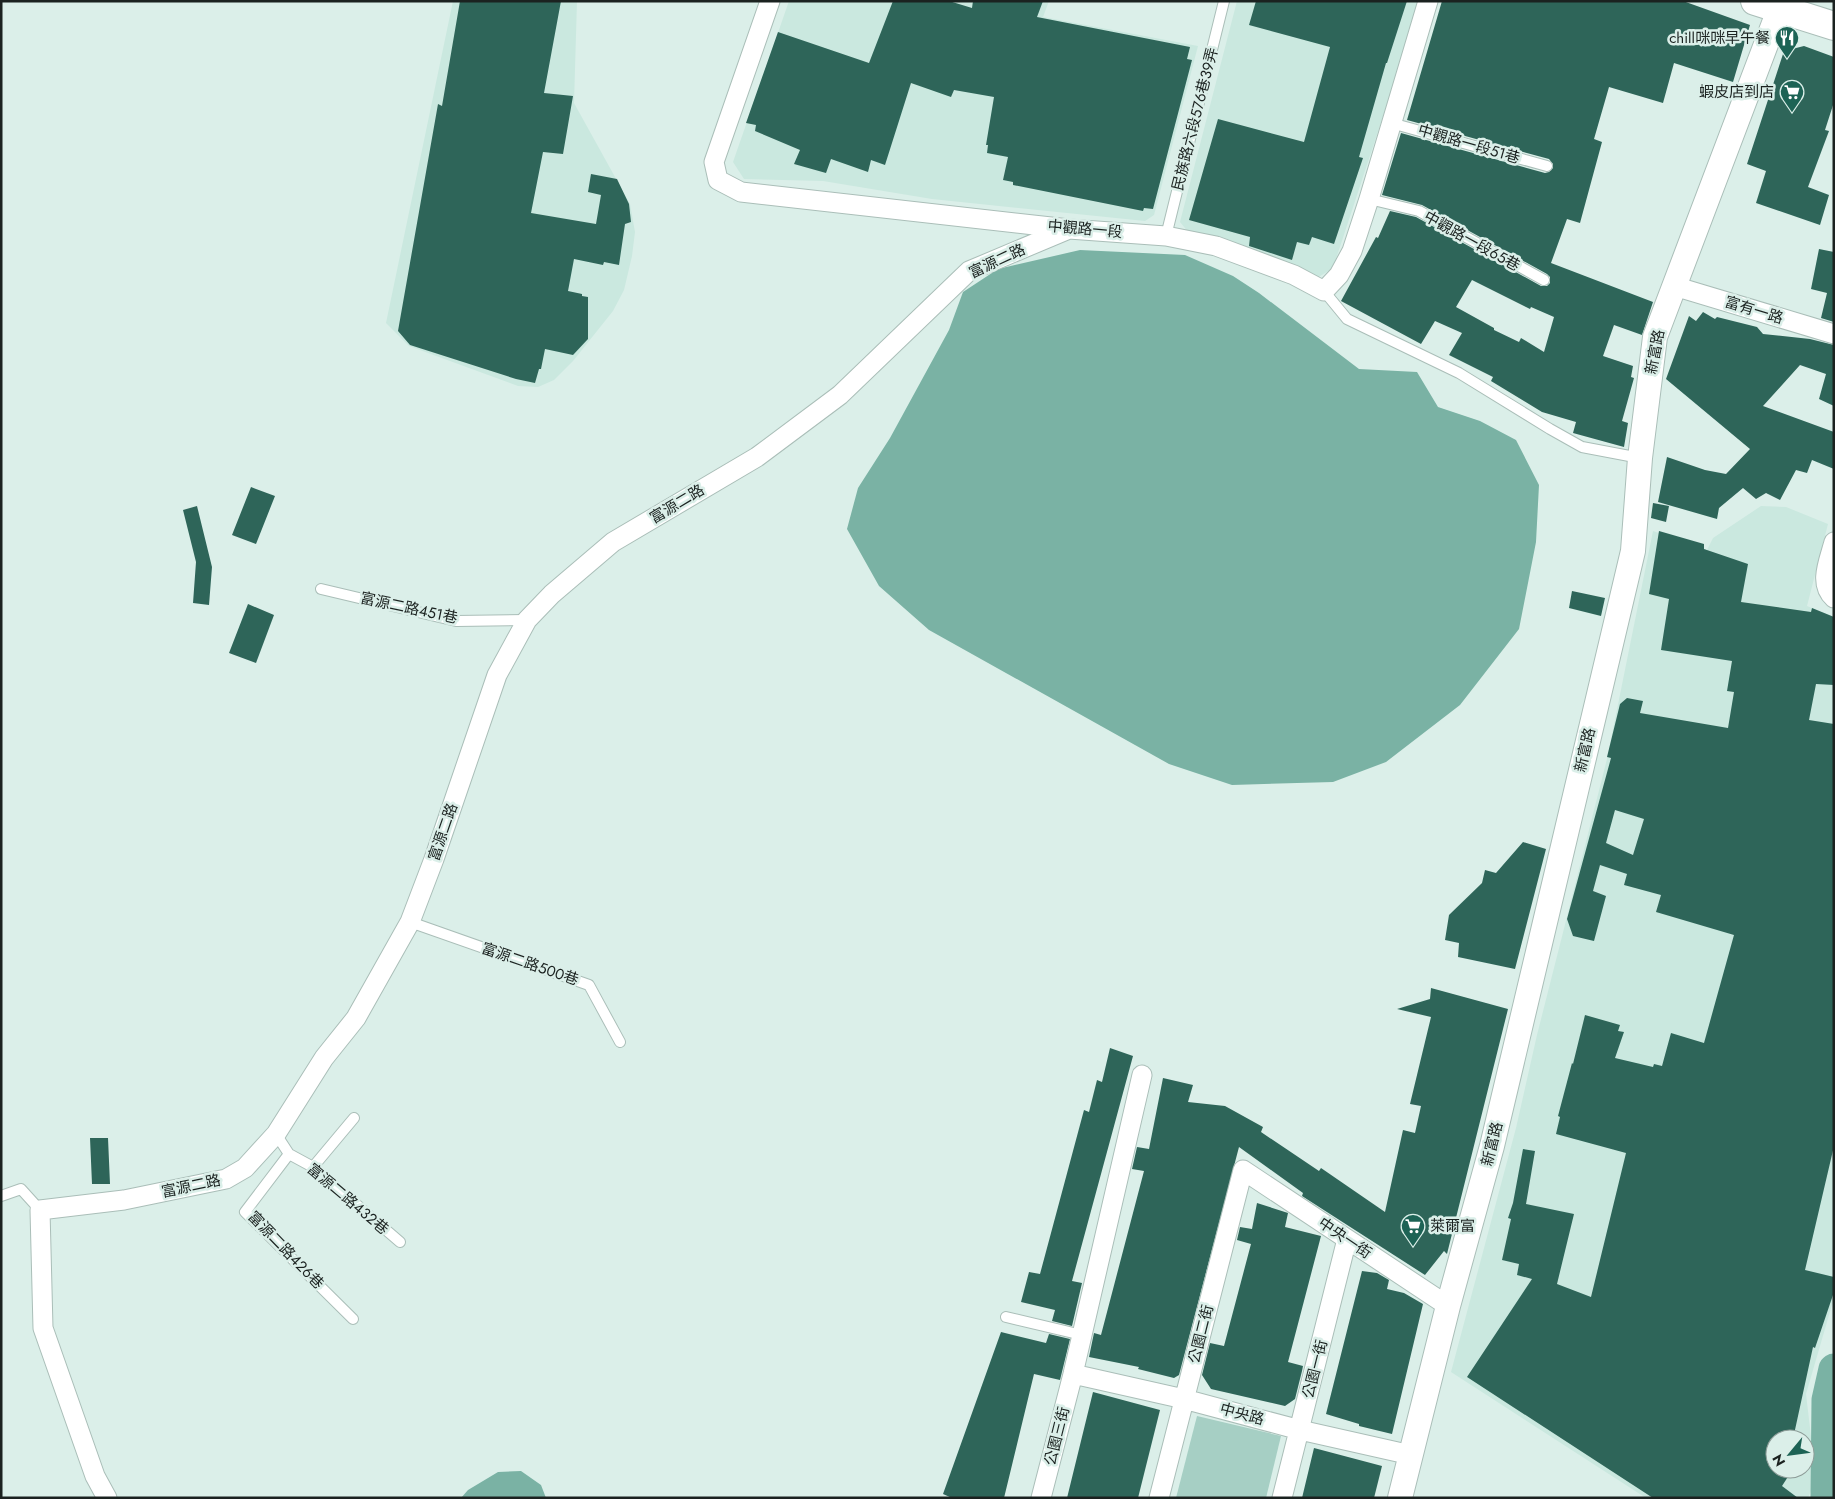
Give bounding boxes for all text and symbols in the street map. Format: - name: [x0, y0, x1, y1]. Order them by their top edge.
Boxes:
- restaurant icon: chill咪咪早午餐: [1774, 25, 1800, 59]
- place label: chill咪咪早午餐: [1669, 27, 1770, 49]
- street label: 民族路六段576巷39弄: [1167, 45, 1223, 193]
- supermarket icon: 蝦皮店到店: [1779, 79, 1805, 113]
- place label: 蝦皮店到店: [1699, 81, 1774, 103]
- street label: 中觀路一段51巷: [1415, 119, 1523, 169]
- street label: 中觀路一段65巷: [1420, 205, 1524, 277]
- street label: 中觀路一段: [1047, 215, 1123, 243]
- street label: 富源二路: [965, 238, 1029, 284]
- street label: 富有一路: [1722, 291, 1786, 329]
- street label: 新富路: [1640, 328, 1670, 376]
- street label: 富源二路: [646, 479, 708, 529]
- street label: 富源二路451巷: [358, 587, 460, 629]
- street label: 新富路: [1569, 726, 1601, 774]
- street label: 富源二路: [423, 800, 463, 864]
- street label: 富源二路500巷: [478, 937, 582, 991]
- street label: 新富路: [1476, 1119, 1508, 1169]
- street label: 富源二路432巷: [302, 1158, 394, 1240]
- street label: 富源二路: [159, 1169, 223, 1203]
- street label: 富源二路426巷: [243, 1206, 329, 1294]
- street label: 中央一街: [1314, 1212, 1376, 1264]
- supermarket icon: 萊爾富: [1400, 1213, 1426, 1247]
- place label: 萊爾富: [1430, 1215, 1475, 1237]
- street label: 公園二街: [1183, 1302, 1219, 1366]
- street label: 公園一街: [1297, 1337, 1333, 1401]
- street label: 中央路: [1217, 1398, 1267, 1430]
- street label: 公園三街: [1039, 1404, 1075, 1468]
- north arrow: [1765, 1429, 1815, 1479]
- text: N: [1767, 1451, 1790, 1470]

